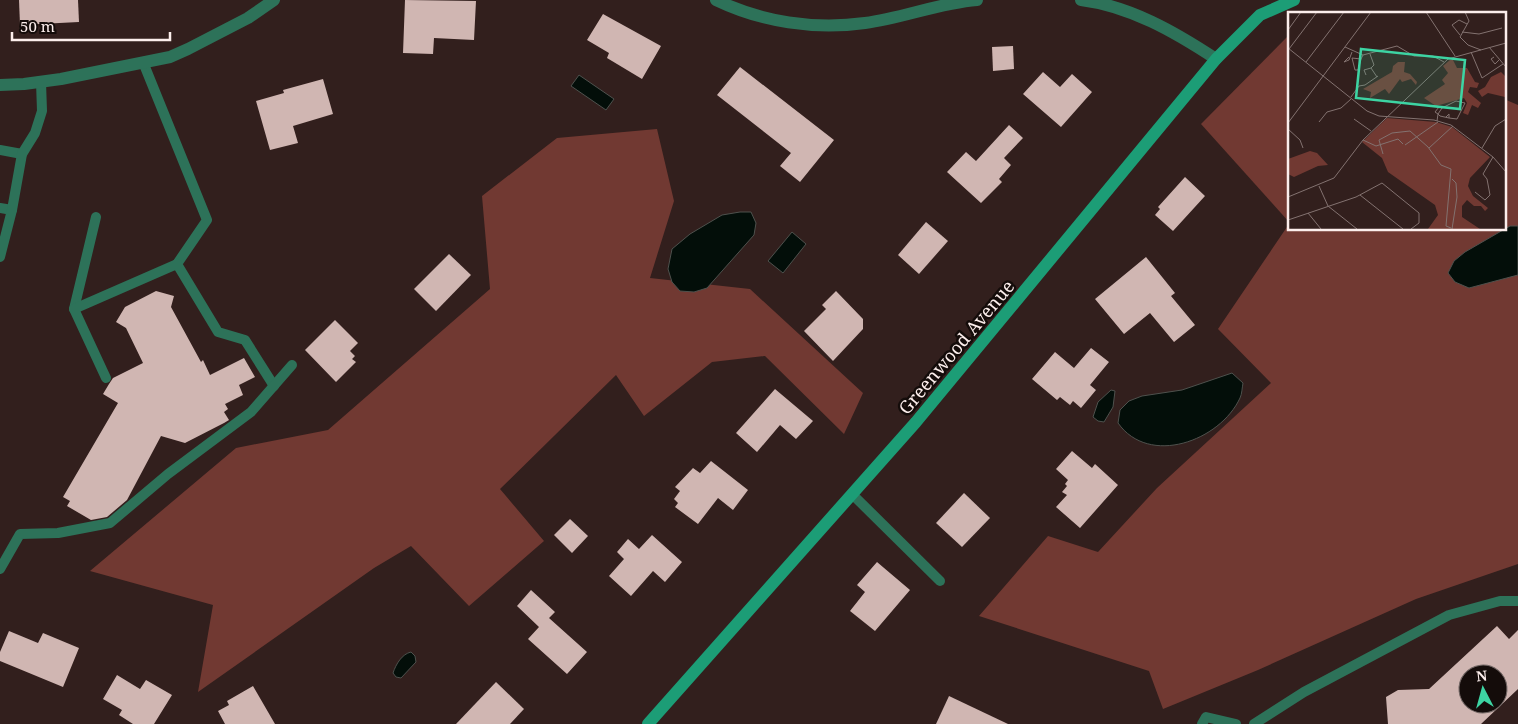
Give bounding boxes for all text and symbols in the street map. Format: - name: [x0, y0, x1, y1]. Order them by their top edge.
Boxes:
- scale bar: [12, 10, 170, 42]
- inset map: [1288, 12, 1506, 230]
- text: 50 m: [20, 16, 55, 36]
- street label: Greenwood Avenue: [893, 275, 1019, 419]
- north arrow: [1458, 664, 1508, 714]
- text: N: [1475, 666, 1488, 686]

